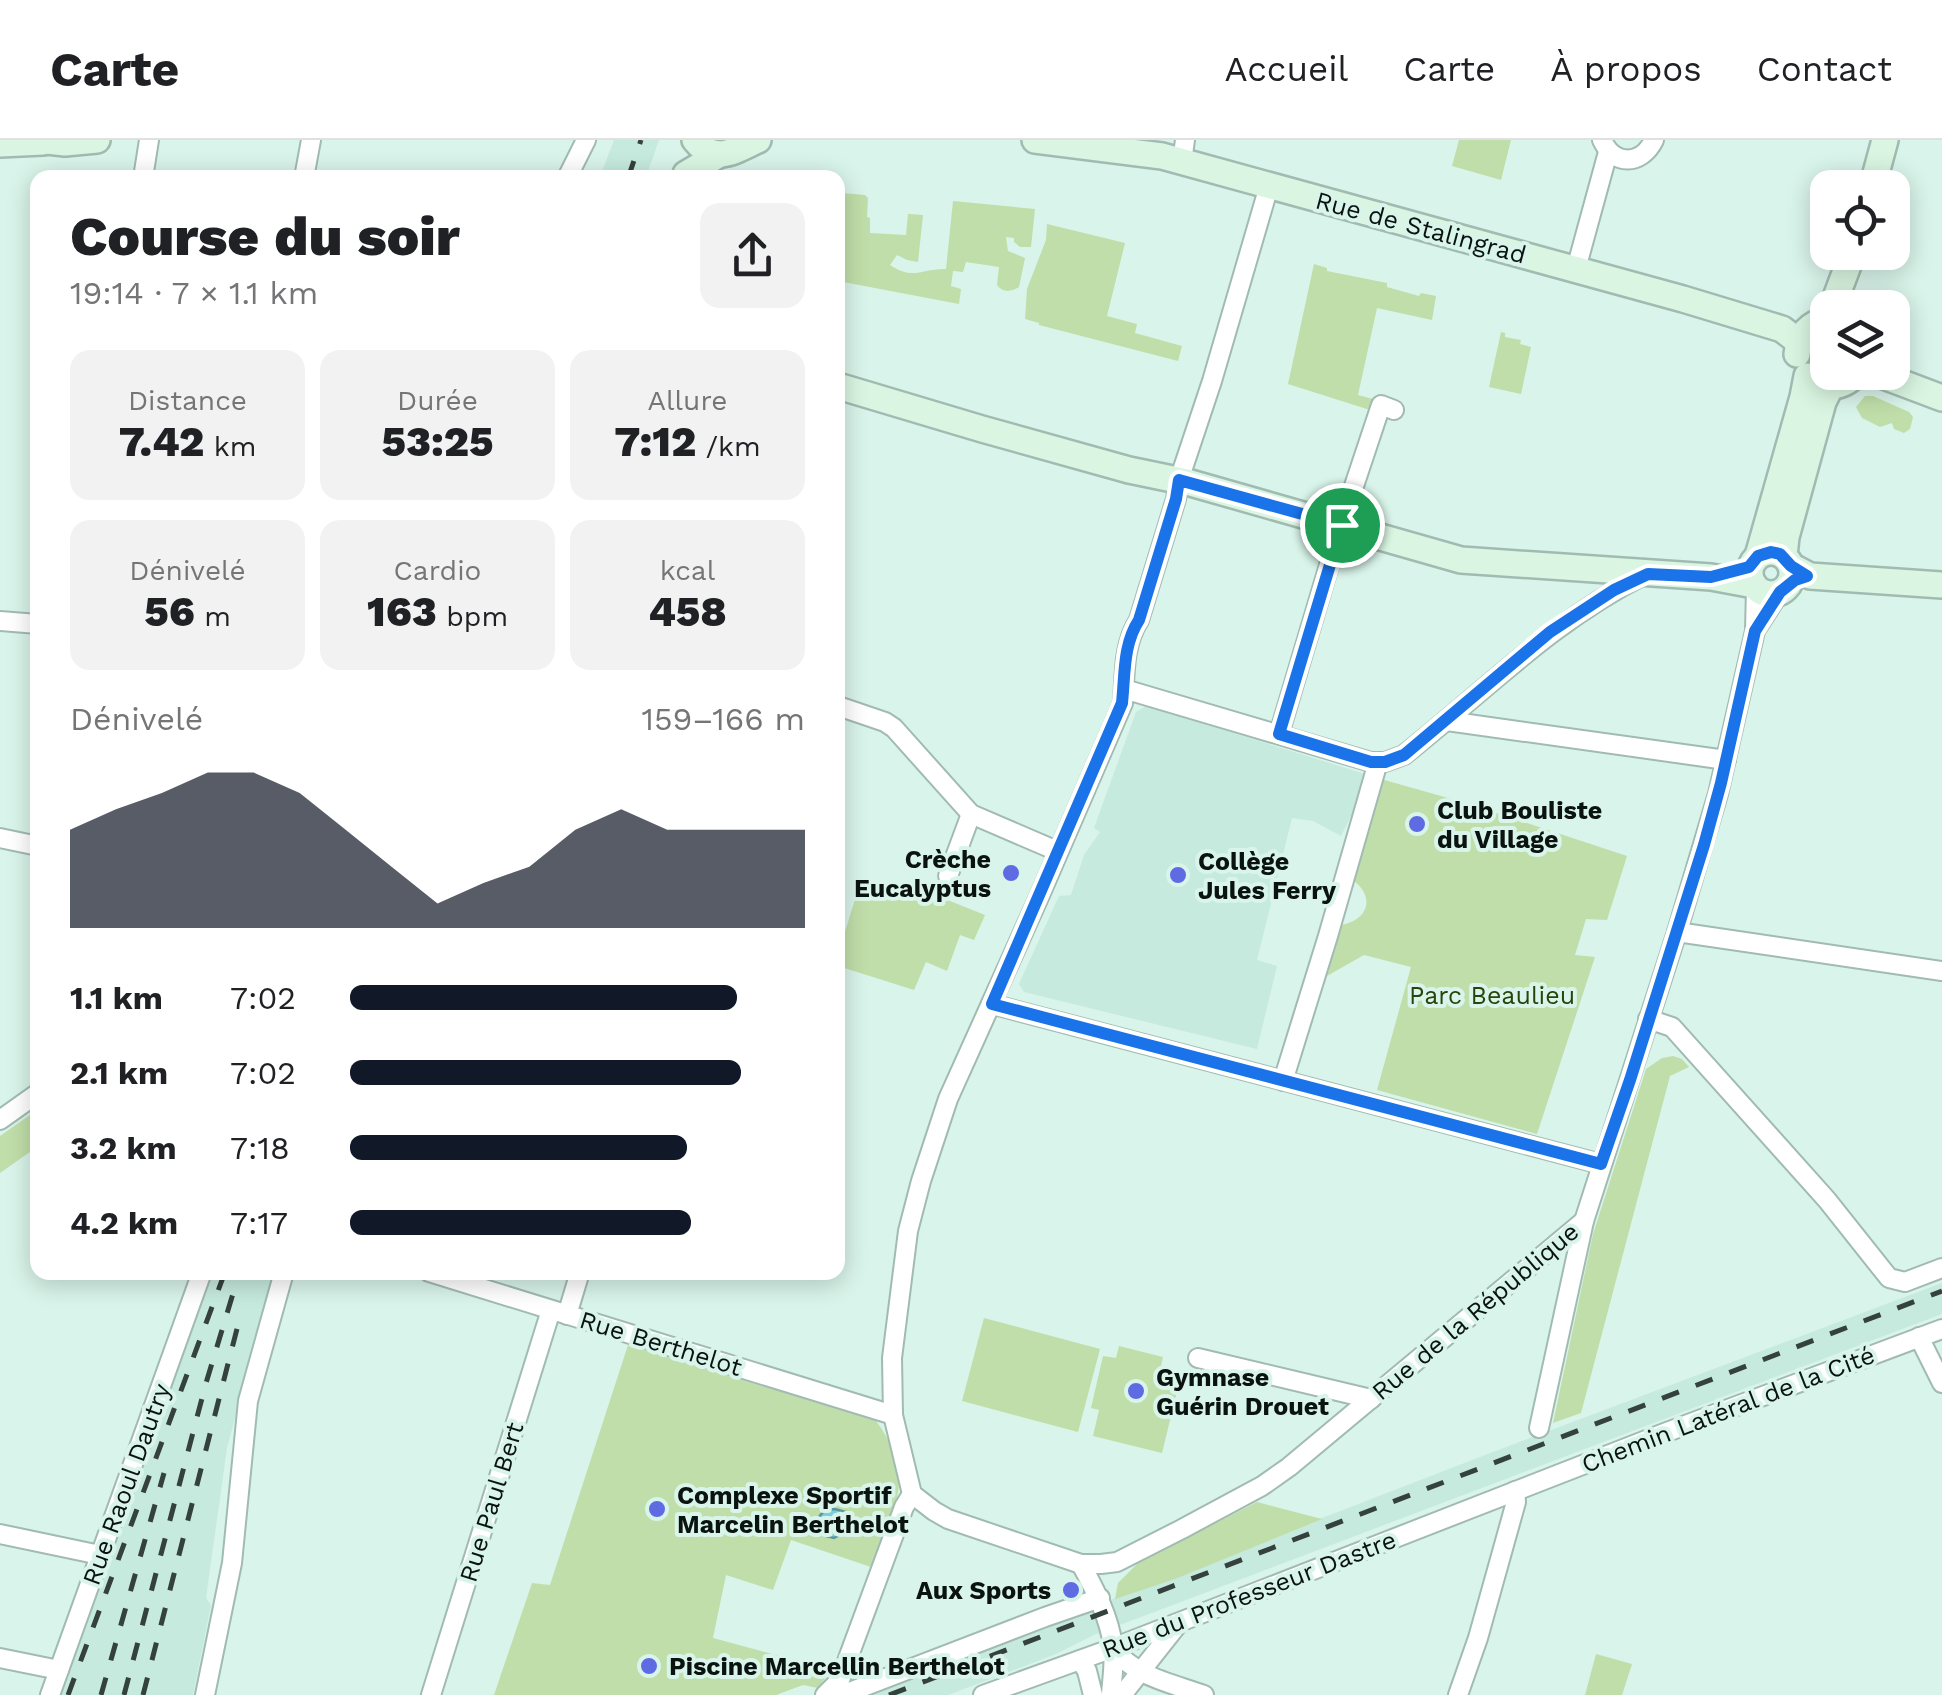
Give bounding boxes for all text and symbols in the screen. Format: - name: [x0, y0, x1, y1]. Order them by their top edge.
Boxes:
- text: Carte: [50, 41, 179, 98]
- text: Accueil: [1224, 48, 1348, 90]
- text: Carte: [1403, 48, 1495, 90]
- text: À propos: [1550, 48, 1702, 90]
- text: Contact: [1757, 48, 1892, 90]
- map controls: [1810, 170, 1910, 390]
- button: locate: [1810, 170, 1910, 270]
- street label: Rue de Stalingrad: [1312, 185, 1529, 270]
- button: share: [700, 203, 805, 308]
- text: Course du soir: [70, 204, 460, 268]
- text: 19:14 · 7 × 1.1 km: [70, 274, 318, 312]
- button: layers: [1810, 290, 1910, 390]
- text: Distance: [128, 384, 247, 417]
- text: Durée: [397, 384, 478, 417]
- text: Allure: [647, 384, 728, 417]
- text: 7.42: [119, 417, 204, 466]
- text: 53:25: [381, 417, 494, 466]
- text: 7:12: [614, 417, 696, 466]
- text: km: [204, 430, 256, 463]
- text: /km: [696, 430, 761, 463]
- pin: [1300, 483, 1385, 568]
- icon: arrive: [1315, 498, 1370, 553]
- text: Dénivelé: [129, 554, 246, 587]
- text: Cardio: [394, 554, 481, 587]
- text: kcal: [660, 554, 715, 587]
- text: 56: [144, 587, 195, 636]
- text: 163: [367, 587, 437, 636]
- text: 458: [648, 587, 727, 636]
- text: m: [195, 600, 231, 633]
- text: bpm: [437, 600, 508, 633]
- text: Dénivelé: [70, 700, 203, 738]
- text: 159–166 m: [641, 700, 805, 738]
- place label: Club Bouliste du Village: [1437, 796, 1602, 854]
- marker: Club Bouliste du Village: [1406, 813, 1428, 835]
- place label: Crèche Eucalyptus: [854, 845, 991, 903]
- place label: Collège Jules Ferry: [1198, 847, 1337, 905]
- marker: Crèche Eucalyptus: [1000, 862, 1022, 884]
- marker: Collège Jules Ferry: [1167, 864, 1189, 886]
- text: 1.1 km: [70, 979, 163, 1017]
- text: 7:02: [230, 979, 296, 1017]
- park label: Parc Beaulieu: [1409, 981, 1575, 1010]
- text: 2.1 km: [70, 1054, 168, 1092]
- text: 7:02: [230, 1054, 296, 1092]
- text: 3.2 km: [70, 1129, 177, 1167]
- text: 7:18: [230, 1129, 290, 1167]
- text: 4.2 km: [70, 1204, 178, 1242]
- text: 7:17: [230, 1204, 288, 1242]
- street label: Rue de la République: [1366, 1217, 1584, 1406]
- street label: Rue Berthelot: [576, 1305, 746, 1382]
- street label: Chemin Latéral de la Cité: [1578, 1340, 1879, 1479]
- place label: Gymnase Guérin Drouet: [1156, 1363, 1329, 1421]
- street label: Rue Raoul Dautry: [77, 1379, 176, 1589]
- marker: Gymnase Guérin Drouet: [1125, 1380, 1147, 1402]
- street label: Rue Paul Bert: [453, 1418, 530, 1586]
- place label: Complexe Sportif Marcelin Berthelot: [677, 1481, 909, 1539]
- marker: Complexe Sportif Marcelin Berthelot: [646, 1498, 668, 1520]
- street label: Rue du Professeur Dastre: [1098, 1525, 1400, 1664]
- place label: Aux Sports: [916, 1576, 1051, 1605]
- marker: Aux Sports: [1060, 1579, 1082, 1601]
- place label: Piscine Marcellin Berthelot: [669, 1652, 1005, 1681]
- marker: Piscine Marcellin Berthelot: [638, 1655, 660, 1677]

